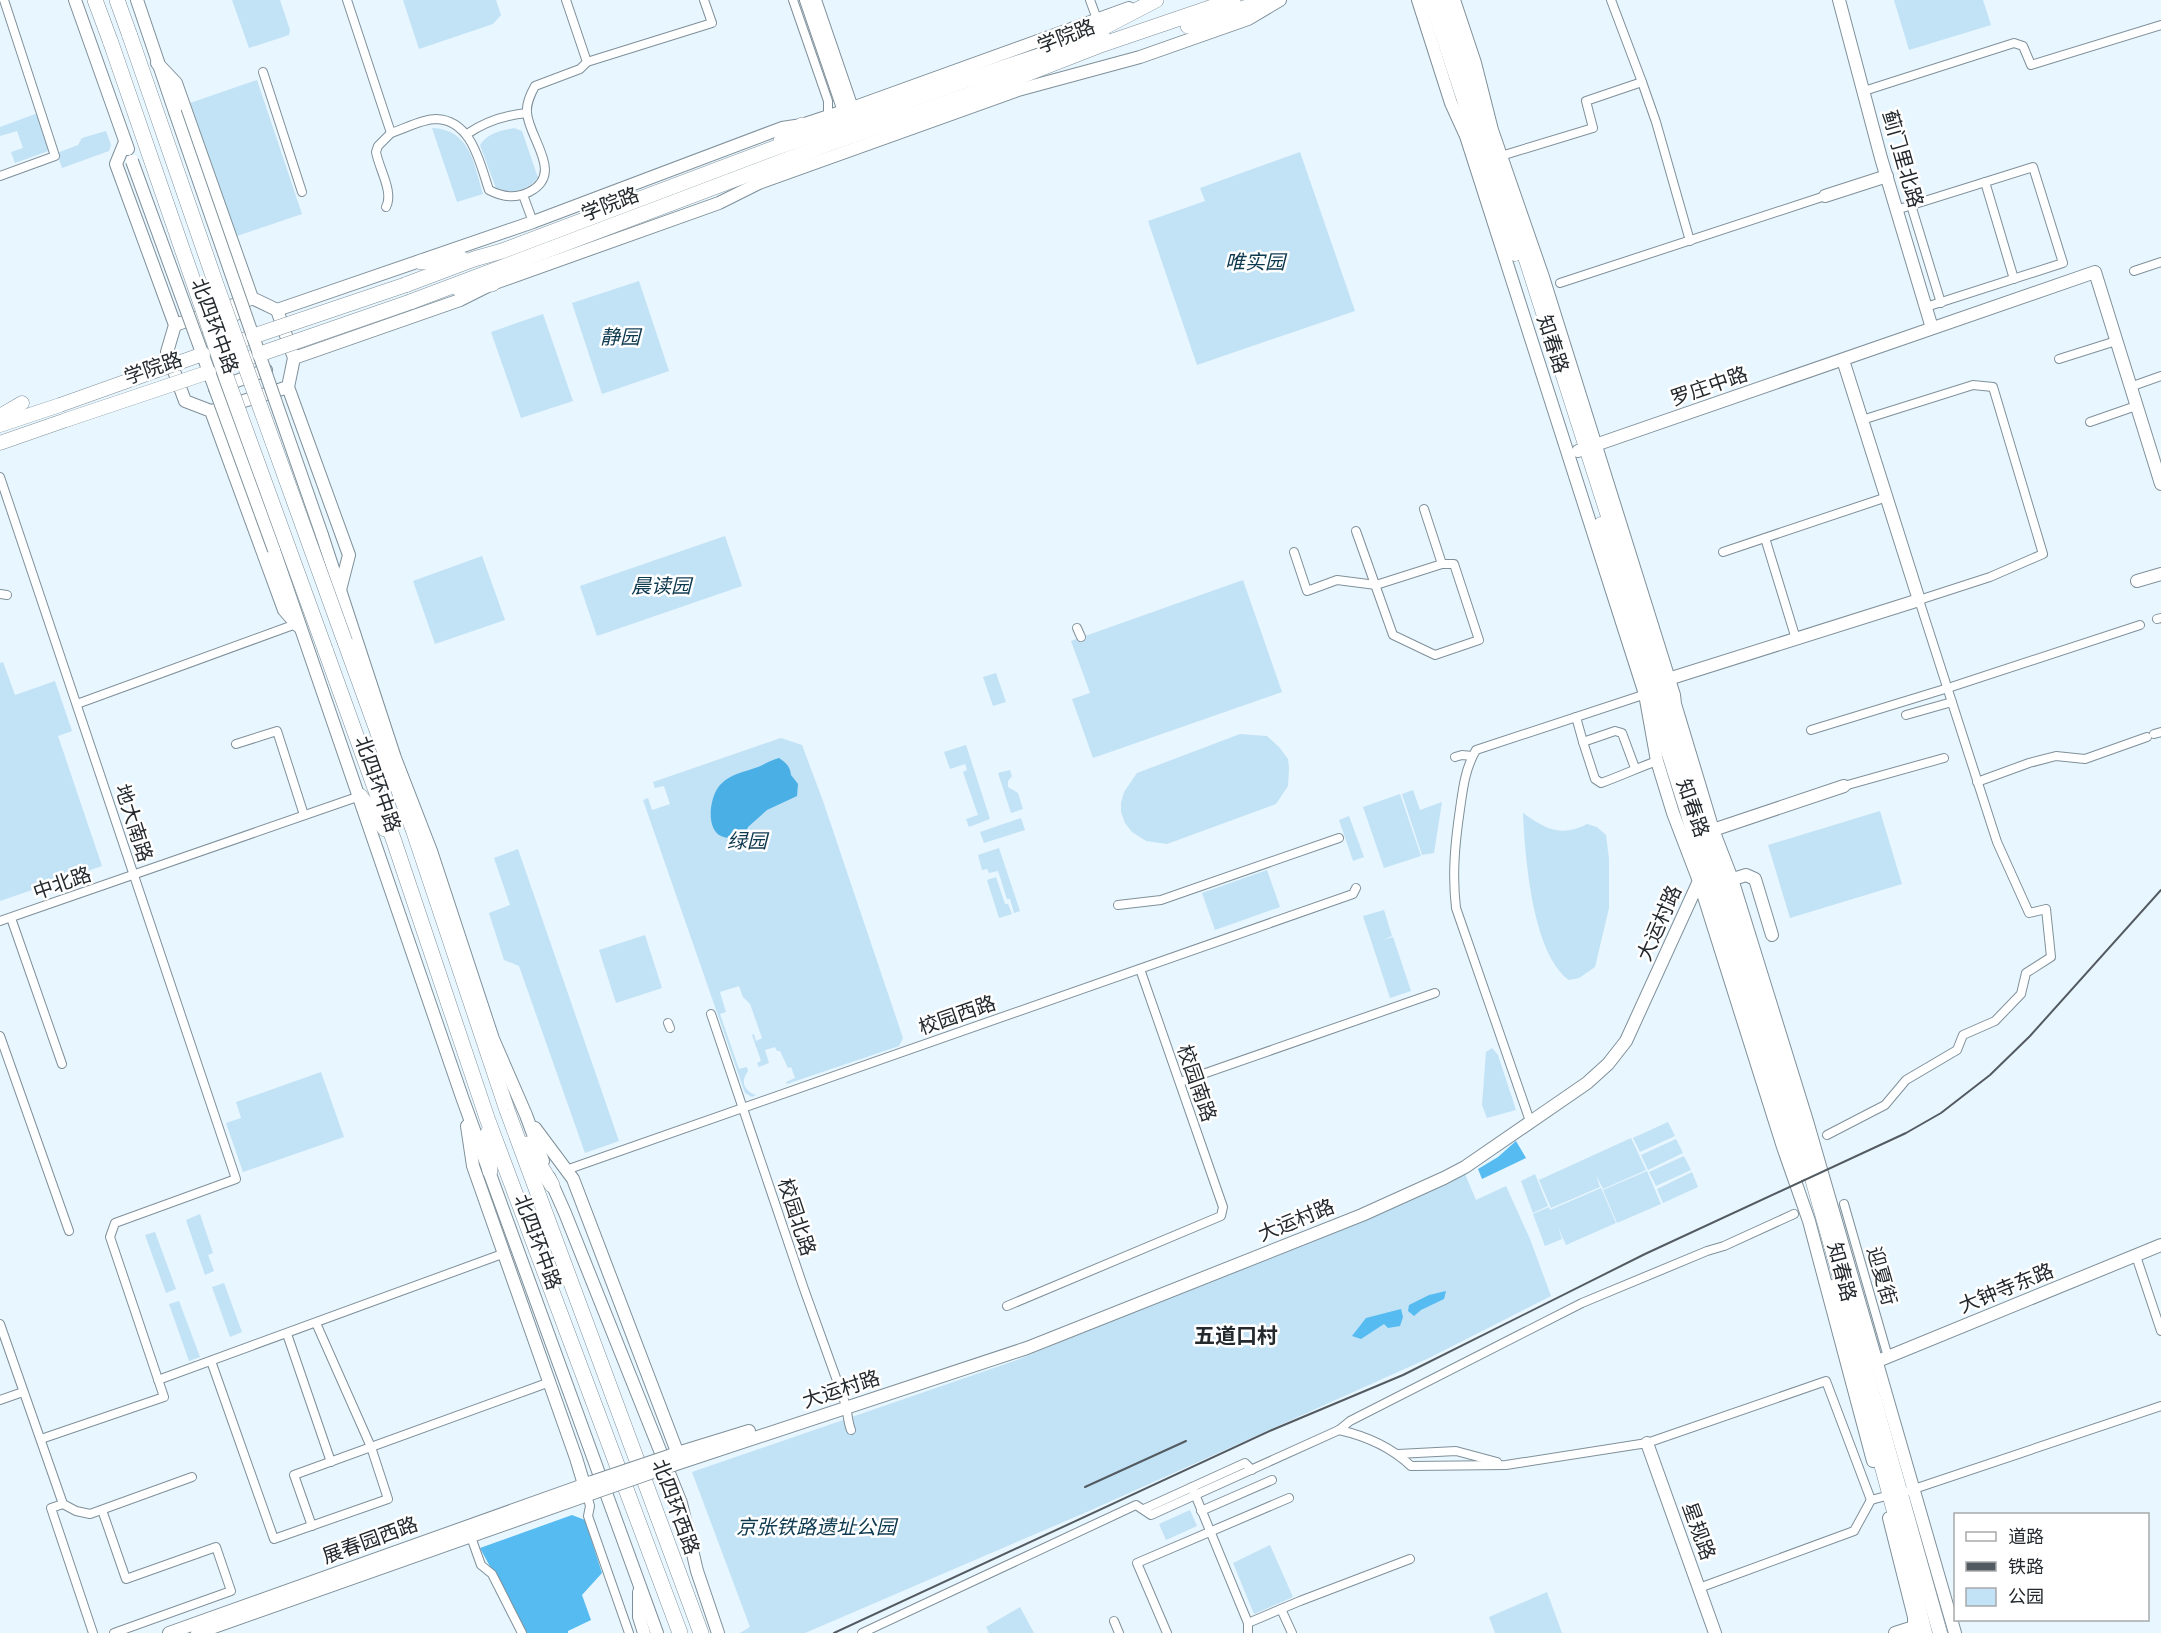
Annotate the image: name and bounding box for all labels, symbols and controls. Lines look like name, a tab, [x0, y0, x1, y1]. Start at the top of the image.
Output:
street label: 学院路	[1033, 12, 1099, 60]
street label: 蓟门里北路	[1876, 107, 1930, 211]
street label: 学院路	[577, 180, 643, 228]
park label: 唯实园	[1225, 248, 1288, 276]
street label: 北四环中路	[185, 274, 245, 378]
street label: 知春路	[1530, 311, 1576, 377]
park label: 静园	[600, 323, 643, 351]
street label: 学院路	[120, 345, 186, 391]
street label: 罗庄中路	[1667, 360, 1751, 412]
park label: 晨读园	[631, 572, 694, 600]
street label: 北四环中路	[348, 732, 408, 836]
street label: 知春路	[1670, 775, 1716, 841]
street label: 地大南路	[108, 781, 160, 865]
park label: 绿园	[727, 827, 770, 855]
street label: 中北路	[29, 860, 95, 906]
street label: 大运村路	[1630, 881, 1688, 965]
street label: 校园西路	[915, 989, 999, 1041]
street label: 校园南路	[1171, 1041, 1223, 1125]
street label: 校园北路	[771, 1175, 823, 1259]
street label: 北四环中路	[508, 1190, 568, 1294]
street label: 大运村路	[1254, 1192, 1338, 1248]
street label: 知春路	[1821, 1239, 1863, 1305]
street label: 迎夏街	[1860, 1243, 1904, 1309]
street label: 大钟寺东路	[1954, 1256, 2058, 1320]
district label: 五道口村	[1194, 1321, 1278, 1350]
street label: 大运村路	[799, 1363, 883, 1415]
street label: 北四环西路	[646, 1455, 706, 1559]
street label: 星规路	[1676, 1498, 1722, 1564]
street label: 展春园西路	[318, 1510, 422, 1570]
park label: 京张铁路遗址公园	[736, 1513, 899, 1541]
legend	[1954, 1513, 2149, 1621]
text: 道路	[2008, 1524, 2044, 1549]
text: 铁路	[2008, 1554, 2044, 1579]
text: 公园	[2008, 1584, 2044, 1609]

